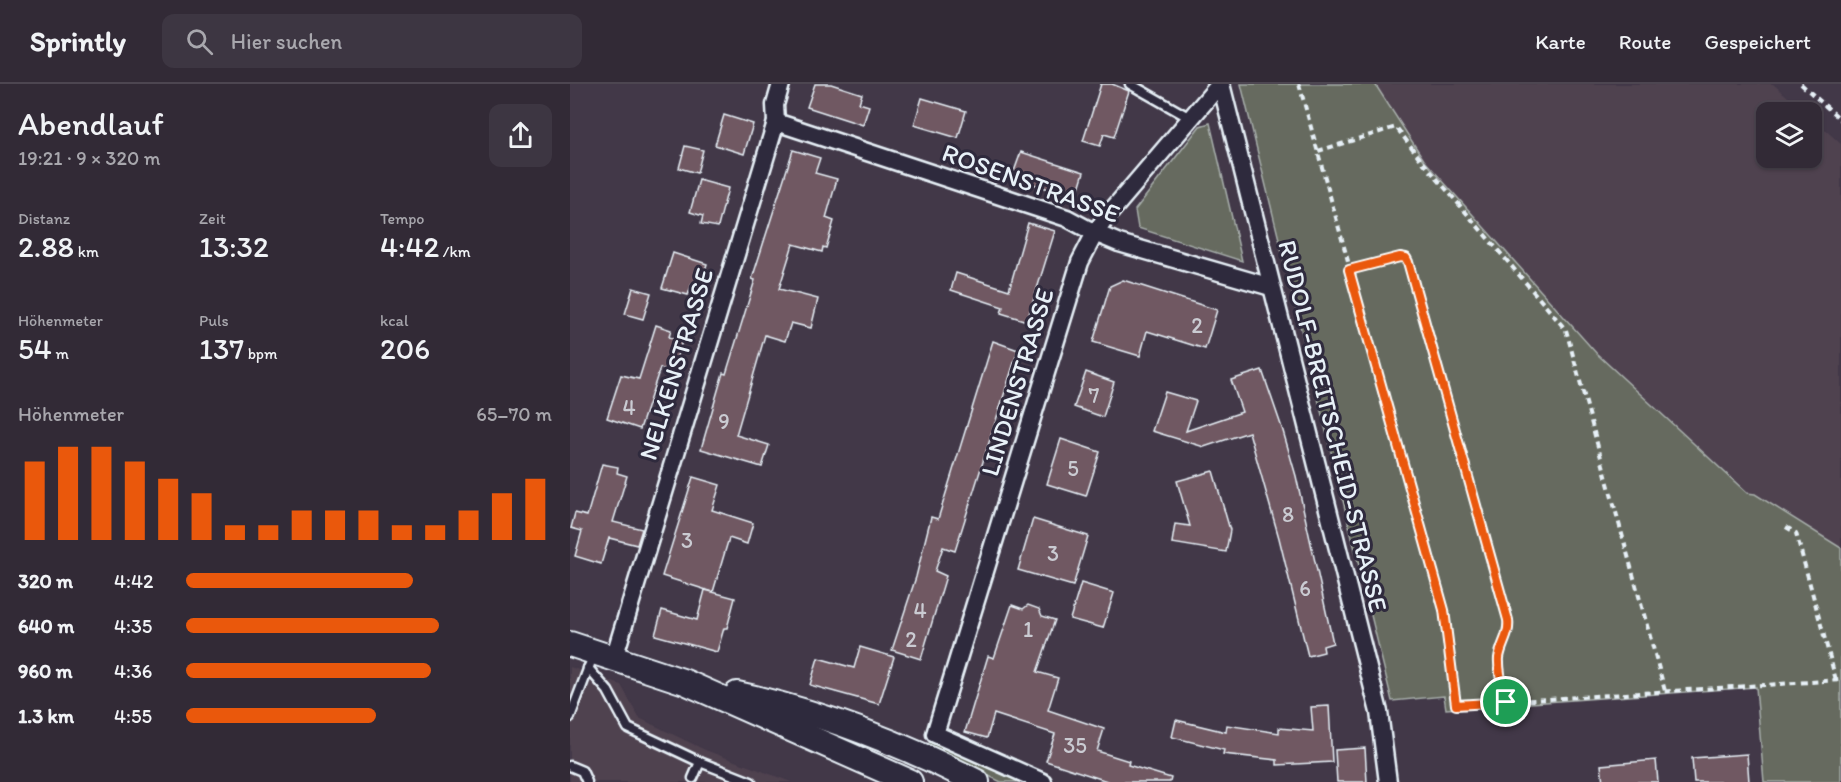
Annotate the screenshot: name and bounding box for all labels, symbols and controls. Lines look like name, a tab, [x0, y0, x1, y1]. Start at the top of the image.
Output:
search box	[162, 14, 582, 68]
text: Sprintly	[30, 24, 126, 58]
icon: search	[183, 25, 216, 58]
text: Hier suchen	[231, 28, 342, 55]
text: Karte	[1535, 29, 1586, 54]
text: Route	[1619, 29, 1672, 54]
text: Gespeichert	[1705, 29, 1811, 54]
map controls	[1756, 102, 1822, 168]
button: layers	[1756, 102, 1822, 168]
text: Abendlauf	[18, 104, 164, 143]
button: share	[489, 104, 552, 167]
street label: ROSENSTRASSE	[938, 136, 1124, 230]
text: 19:21 · 9 × 320 m	[18, 146, 161, 170]
text: Distanz	[18, 209, 70, 228]
text: Zeit	[199, 209, 226, 228]
text: Tempo	[380, 209, 425, 228]
text: 2.88	[18, 228, 74, 265]
text: 13:32	[199, 228, 269, 265]
text: 4:42	[380, 228, 439, 265]
street label: RUDOLF-BREITSCHEID-STRASSE	[1271, 237, 1395, 615]
text: km	[74, 242, 99, 261]
text: /km	[439, 242, 471, 261]
street label: NELKENSTRASSE	[632, 264, 720, 464]
street label: LINDENSTRASSE	[973, 284, 1061, 480]
text: Höhenmeter	[18, 311, 103, 330]
text: Puls	[199, 311, 229, 330]
text: kcal	[380, 311, 408, 330]
house number: 2	[1191, 312, 1203, 339]
text: 54	[18, 330, 52, 367]
text: 137	[199, 330, 244, 367]
text: 206	[380, 330, 430, 367]
text: m	[52, 344, 69, 363]
text: bpm	[244, 344, 277, 363]
house number: 7	[1089, 382, 1100, 409]
house number: 4	[622, 394, 636, 421]
text: Höhenmeter	[18, 402, 124, 426]
text: 65–70 m	[476, 402, 552, 426]
house number: 9	[718, 408, 730, 435]
house number: 5	[1067, 455, 1079, 482]
house number: 8	[1282, 501, 1294, 528]
house number: 3	[681, 527, 693, 554]
house number: 3	[1047, 540, 1059, 567]
text: 320 m	[18, 569, 73, 593]
text: 4:42	[114, 569, 153, 593]
house number: 6	[1299, 575, 1311, 602]
house number: 4	[913, 597, 927, 624]
text: 640 m	[18, 614, 74, 638]
text: 4:35	[114, 614, 152, 638]
house number: 1	[1023, 616, 1033, 643]
house number: 2	[905, 626, 917, 653]
text: 960 m	[18, 659, 73, 683]
text: 4:36	[114, 659, 152, 683]
pin	[1480, 676, 1531, 727]
icon: arrive	[1489, 685, 1522, 718]
text: 1.3 km	[18, 704, 74, 728]
text: 4:55	[114, 704, 152, 728]
house number: 35	[1063, 732, 1087, 759]

